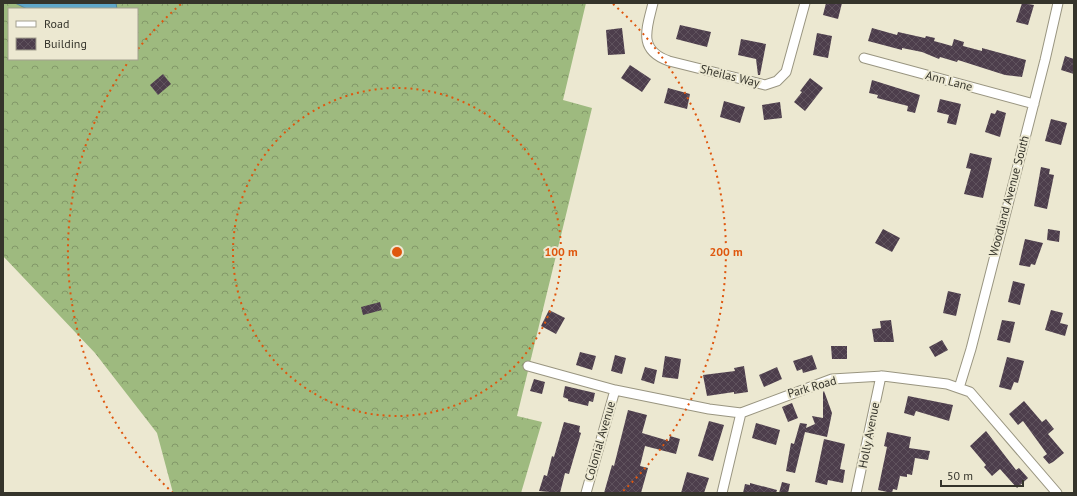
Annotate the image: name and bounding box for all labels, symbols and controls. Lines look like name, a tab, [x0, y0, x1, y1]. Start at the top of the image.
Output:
legend	[8, 8, 138, 60]
text: Road	[44, 16, 69, 31]
text: Building	[44, 36, 87, 51]
street label: Sheilas Way	[699, 61, 762, 90]
street label: Ann Lane	[924, 67, 974, 94]
street label: Woodland Avenue South	[985, 134, 1032, 258]
text: 100 m	[544, 244, 578, 259]
text: 200 m	[709, 244, 743, 259]
centre of rings	[390, 245, 404, 259]
street label: Park Road	[786, 372, 838, 401]
street label: Colonial Avenue	[581, 399, 618, 483]
street label: Holly Avenue	[855, 401, 882, 469]
scale bar	[941, 462, 1023, 488]
text: 50 m	[947, 468, 973, 483]

